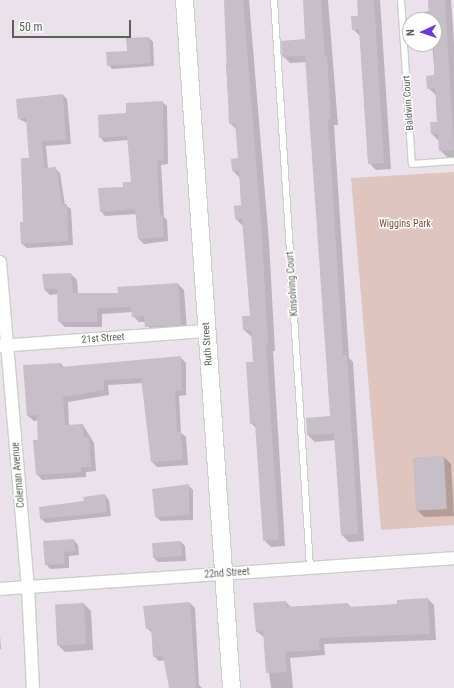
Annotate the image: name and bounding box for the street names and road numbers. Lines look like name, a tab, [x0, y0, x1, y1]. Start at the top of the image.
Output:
street label: Baldwin Court	[400, 75, 416, 131]
street label: Kinsolving Court	[284, 251, 300, 317]
street label: Ruth Street	[199, 322, 215, 366]
street label: 21st Street	[81, 331, 125, 345]
street label: Coleman Avenue	[9, 442, 27, 508]
street label: 22nd Street	[204, 565, 250, 581]

